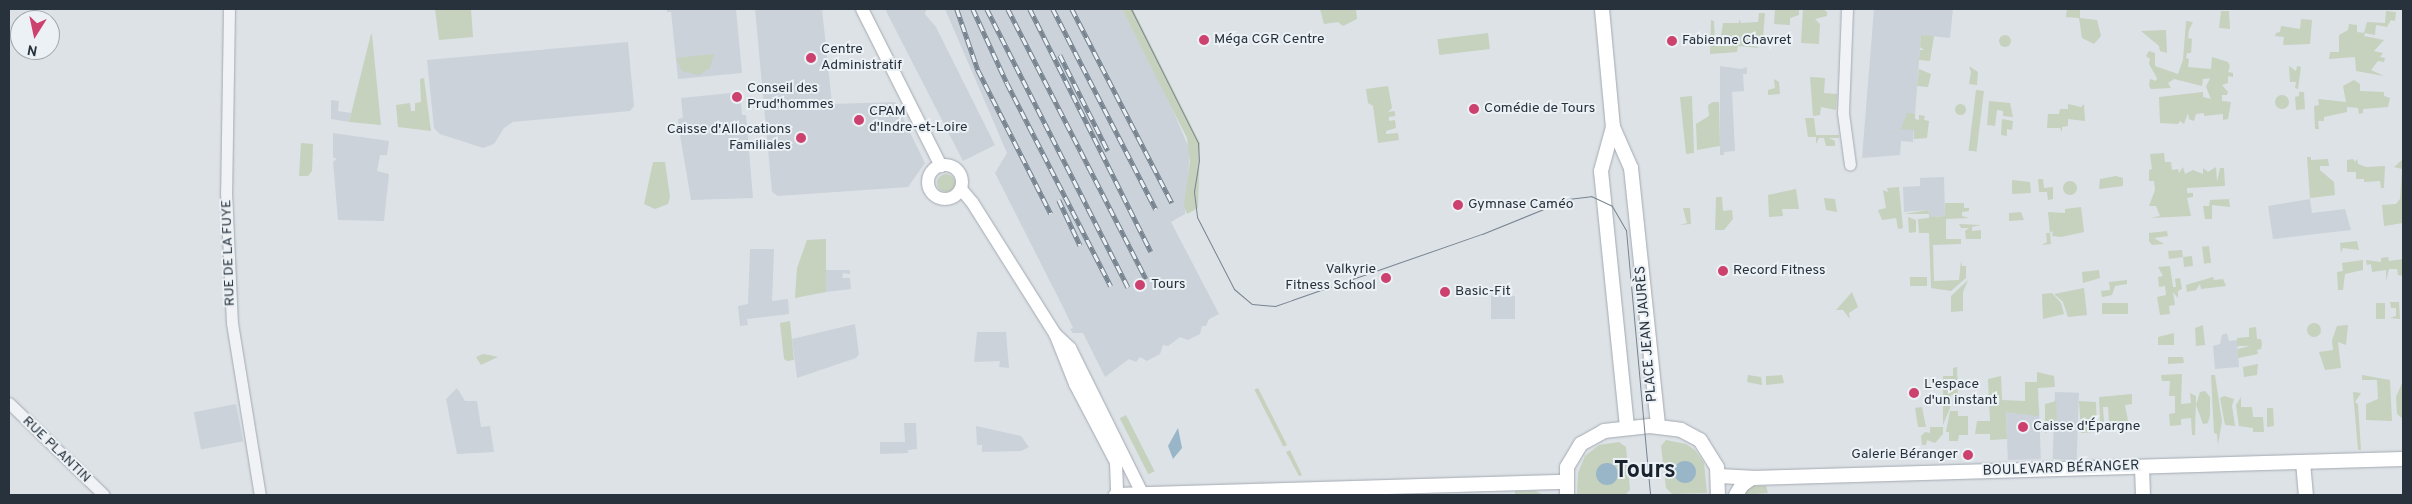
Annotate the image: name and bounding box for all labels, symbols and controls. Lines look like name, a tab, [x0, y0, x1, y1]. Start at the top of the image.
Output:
north arrow	[10, 10, 60, 60]
place label: Méga CGR Centre	[1214, 32, 1324, 48]
place label: Fabienne Chavret	[1682, 33, 1792, 49]
marker: Méga CGR Centre	[1198, 34, 1210, 46]
marker: Fabienne Chavret	[1666, 35, 1678, 47]
text: N	[26, 40, 39, 59]
place label: Centre Administratif	[821, 42, 902, 74]
marker: Centre Administratif	[805, 52, 817, 64]
place label: Conseil des Prud'hommes	[747, 81, 834, 114]
marker: Conseil des Prud'hommes	[731, 91, 743, 103]
place label: Comédie de Tours	[1484, 101, 1596, 117]
marker: Comédie de Tours	[1468, 103, 1480, 115]
place label: CPAM d'Indre-et-Loire	[869, 104, 968, 136]
marker: CPAM d'Indre-et-Loire	[853, 114, 865, 126]
place label: Caisse d'Allocations Familiales	[667, 122, 791, 154]
marker: Caisse d'Allocations Familiales	[795, 132, 807, 144]
place label: Gymnase Caméo	[1468, 197, 1574, 213]
street label: RUE DE LA FUYE	[219, 199, 239, 307]
marker: Gymnase Caméo	[1452, 199, 1464, 211]
place label: Valkyrie Fitness School	[1285, 262, 1376, 294]
place label: Record Fitness	[1733, 263, 1826, 279]
street label: PLACE JEAN JAURÈS	[1633, 265, 1661, 403]
marker: Record Fitness	[1717, 265, 1729, 277]
marker: Valkyrie Fitness School	[1380, 272, 1392, 284]
place label: Tours	[1151, 277, 1186, 293]
marker: Tours	[1133, 278, 1147, 292]
place label: Basic-Fit	[1455, 284, 1511, 300]
marker: Basic-Fit	[1439, 286, 1451, 298]
place label: L'espace d'un instant	[1924, 377, 1998, 410]
marker: L'espace d'un instant	[1908, 387, 1920, 399]
street label: RUE PLANTIN	[18, 413, 94, 487]
place label: Caisse d'Épargne	[2033, 419, 2140, 435]
marker: Caisse d'Épargne	[2017, 421, 2029, 433]
place label: Galerie Béranger	[1851, 447, 1958, 463]
marker: Galerie Béranger	[1962, 449, 1974, 461]
district label: Tours	[1614, 458, 1676, 486]
street label: BOULEVARD BÉRANGER	[1982, 458, 2140, 480]

